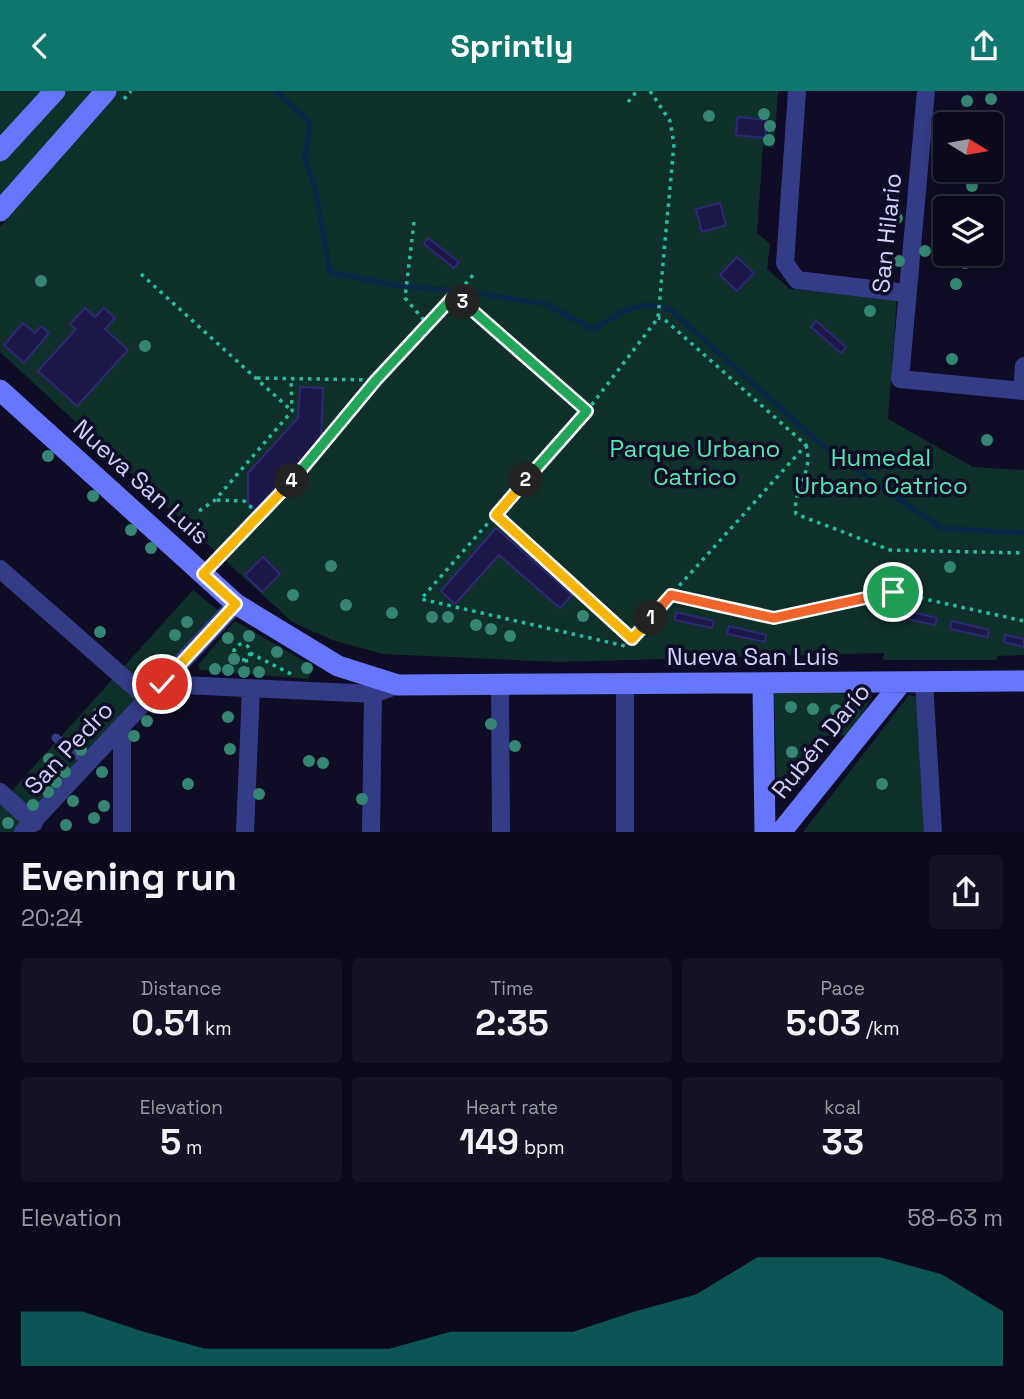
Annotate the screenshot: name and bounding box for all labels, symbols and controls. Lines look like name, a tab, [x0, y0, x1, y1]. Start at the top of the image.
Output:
text: Sprintly	[450, 26, 574, 66]
icon: back	[21, 27, 59, 65]
icon: share	[965, 27, 1003, 65]
north arrow	[933, 112, 1003, 182]
map controls	[933, 112, 1003, 266]
street label: San Hilario	[865, 171, 908, 294]
button: layers	[933, 196, 1003, 266]
pin: 3	[446, 285, 480, 319]
text: 3	[457, 289, 468, 314]
street label: Nueva San Luis	[67, 412, 216, 551]
park label: Parque Urbano Catrico	[610, 433, 780, 492]
park label: Humedal Urbano Catrico	[794, 442, 968, 501]
pin: 4	[274, 463, 310, 499]
pin: 2	[508, 463, 544, 497]
text: 2	[520, 467, 531, 492]
text: 4	[285, 468, 298, 493]
pin	[863, 562, 923, 622]
icon: arrive	[874, 573, 912, 611]
pin: 1	[634, 601, 668, 635]
text: 1	[646, 605, 655, 630]
street label: Nueva San Luis	[667, 641, 839, 672]
pin	[132, 654, 192, 714]
icon: check	[143, 665, 181, 703]
street label: Rubén Darío	[765, 677, 877, 805]
street label: San Pedro	[18, 694, 120, 801]
text: Evening run	[21, 853, 237, 901]
button: share	[929, 855, 1003, 929]
text: 20:24	[21, 903, 83, 933]
text: Distance	[141, 976, 222, 1001]
text: Time	[490, 976, 534, 1001]
text: Pace	[820, 976, 865, 1001]
text: 0.51	[131, 1001, 200, 1045]
text: 2:35	[475, 1001, 549, 1045]
text: 5:03	[786, 1001, 861, 1045]
text: km	[200, 1016, 232, 1041]
text: /km	[861, 1016, 900, 1041]
text: Elevation	[140, 1095, 223, 1120]
text: Heart rate	[466, 1095, 558, 1120]
text: kcal	[824, 1095, 861, 1120]
text: 5	[160, 1120, 181, 1164]
text: 149	[459, 1120, 519, 1164]
text: 33	[821, 1120, 864, 1164]
text: m	[181, 1135, 202, 1160]
text: bpm	[519, 1135, 565, 1160]
text: Elevation	[21, 1203, 122, 1233]
text: 58–63 m	[907, 1203, 1003, 1233]

